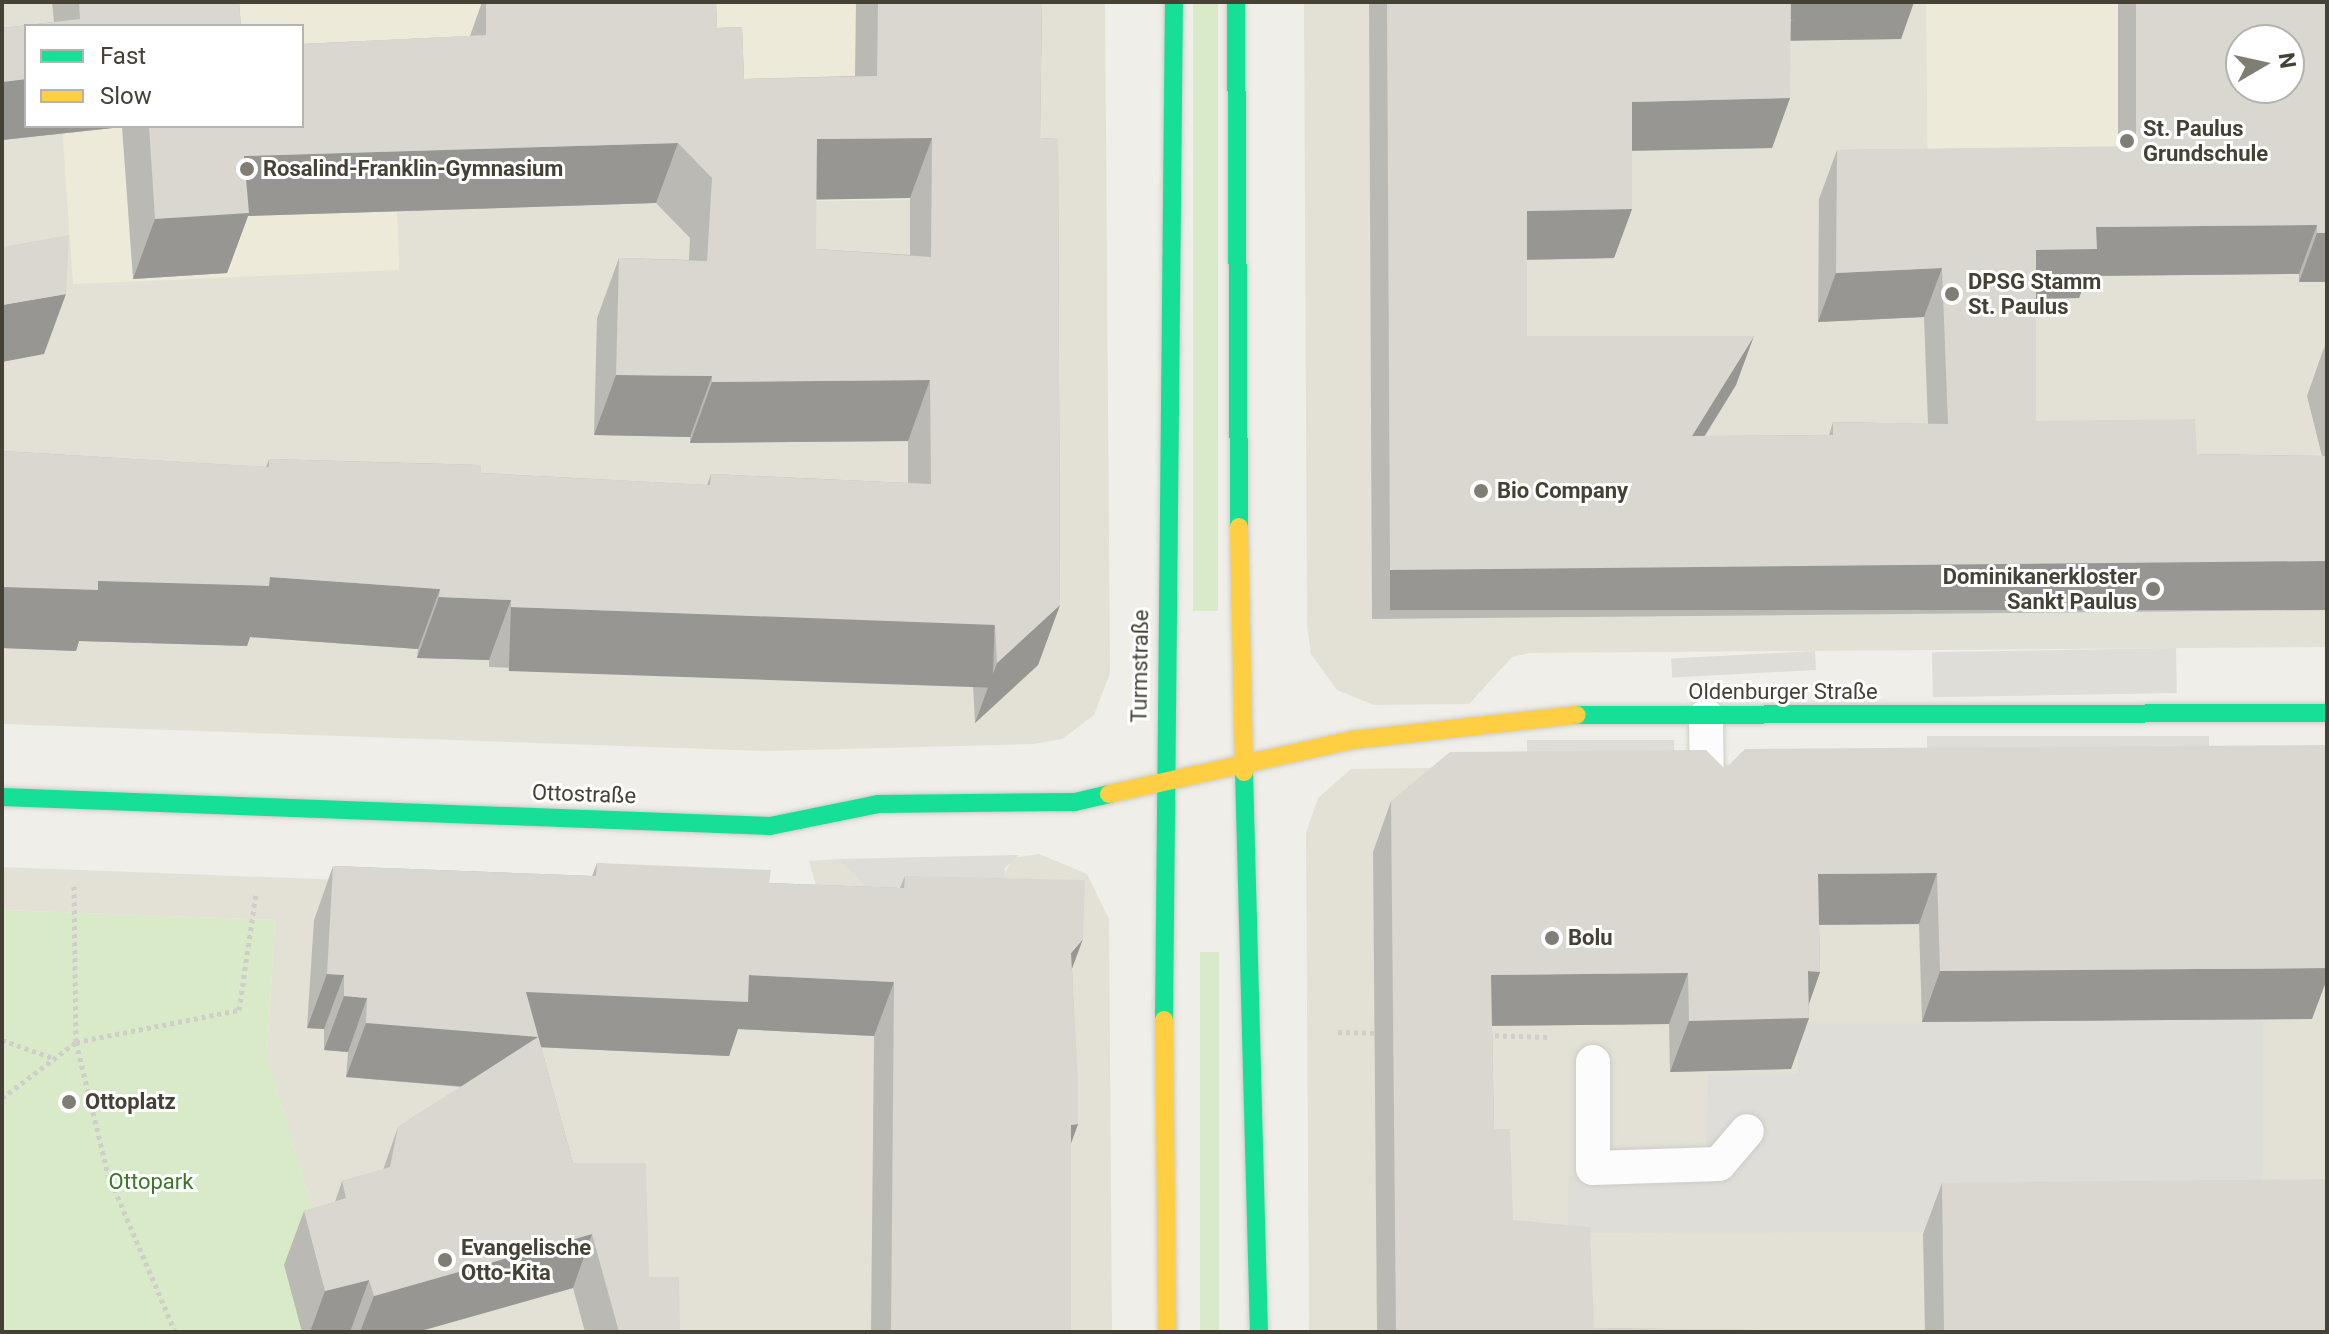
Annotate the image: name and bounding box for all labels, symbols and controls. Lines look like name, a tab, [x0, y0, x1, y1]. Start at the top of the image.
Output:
legend	[24, 24, 304, 128]
north arrow	[2225, 24, 2305, 104]
text: Fast	[100, 42, 146, 70]
text: N	[2274, 51, 2301, 70]
text: Slow	[100, 82, 152, 110]
place label: St. Paulus Grundschule	[2143, 115, 2268, 166]
marker: St. Paulus Grundschule	[2118, 132, 2136, 150]
place label: Rosalind-Franklin-Gymnasium	[263, 156, 563, 182]
marker: Rosalind-Franklin-Gymnasium	[238, 160, 256, 178]
place label: DPSG Stamm St. Paulus	[1968, 268, 2101, 320]
marker: DPSG Stamm St. Paulus	[1943, 285, 1961, 303]
place label: Bio Company	[1497, 478, 1628, 504]
marker: Bio Company	[1472, 482, 1490, 500]
place label: Dominikanerkloster Sankt Paulus	[1943, 563, 2137, 614]
marker: Dominikanerkloster Sankt Paulus	[2144, 580, 2162, 598]
street label: Turmstraße	[1126, 609, 1154, 723]
street label: Oldenburger Straße	[1688, 679, 1878, 705]
street label: Ottostraße	[531, 779, 637, 809]
place label: Bolu	[1568, 925, 1613, 951]
marker: Bolu	[1543, 929, 1561, 947]
place label: Ottoplatz	[85, 1089, 176, 1115]
marker: Ottoplatz	[60, 1093, 78, 1111]
park label: Ottopark	[109, 1169, 193, 1195]
place label: Evangelische Otto-Kita	[461, 1234, 591, 1286]
marker: Evangelische Otto-Kita	[436, 1251, 454, 1269]

